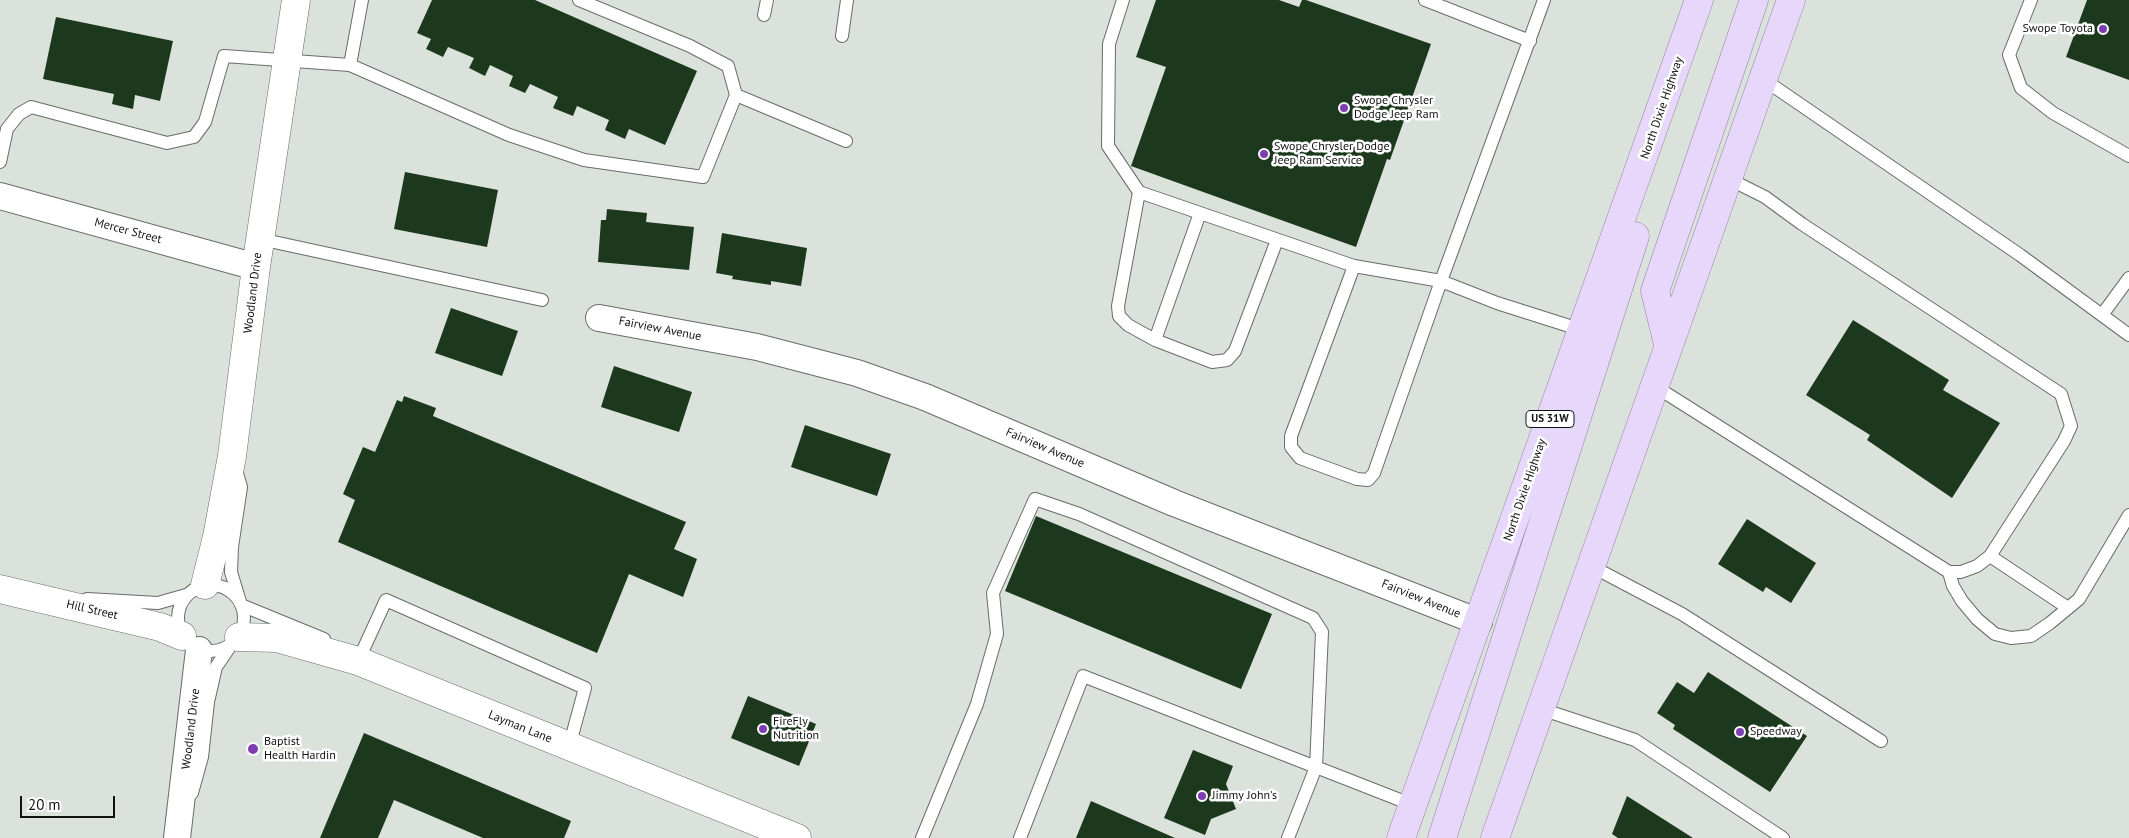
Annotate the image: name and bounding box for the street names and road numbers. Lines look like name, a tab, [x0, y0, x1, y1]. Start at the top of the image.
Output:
street label: North Dixie Highway	[1638, 55, 1686, 161]
street label: Mercer Street	[93, 215, 163, 247]
street label: Woodland Drive	[241, 252, 265, 334]
street label: Fairview Avenue	[617, 314, 703, 344]
road number: US 31W	[1526, 410, 1574, 428]
street label: Fairview Avenue	[1004, 425, 1086, 471]
street label: North Dixie Highway	[1501, 437, 1549, 543]
street label: Fairview Avenue	[1379, 577, 1463, 621]
street label: Hill Street	[65, 597, 119, 623]
street label: Woodland Drive	[179, 688, 203, 770]
street label: Layman Lane	[486, 708, 554, 746]

